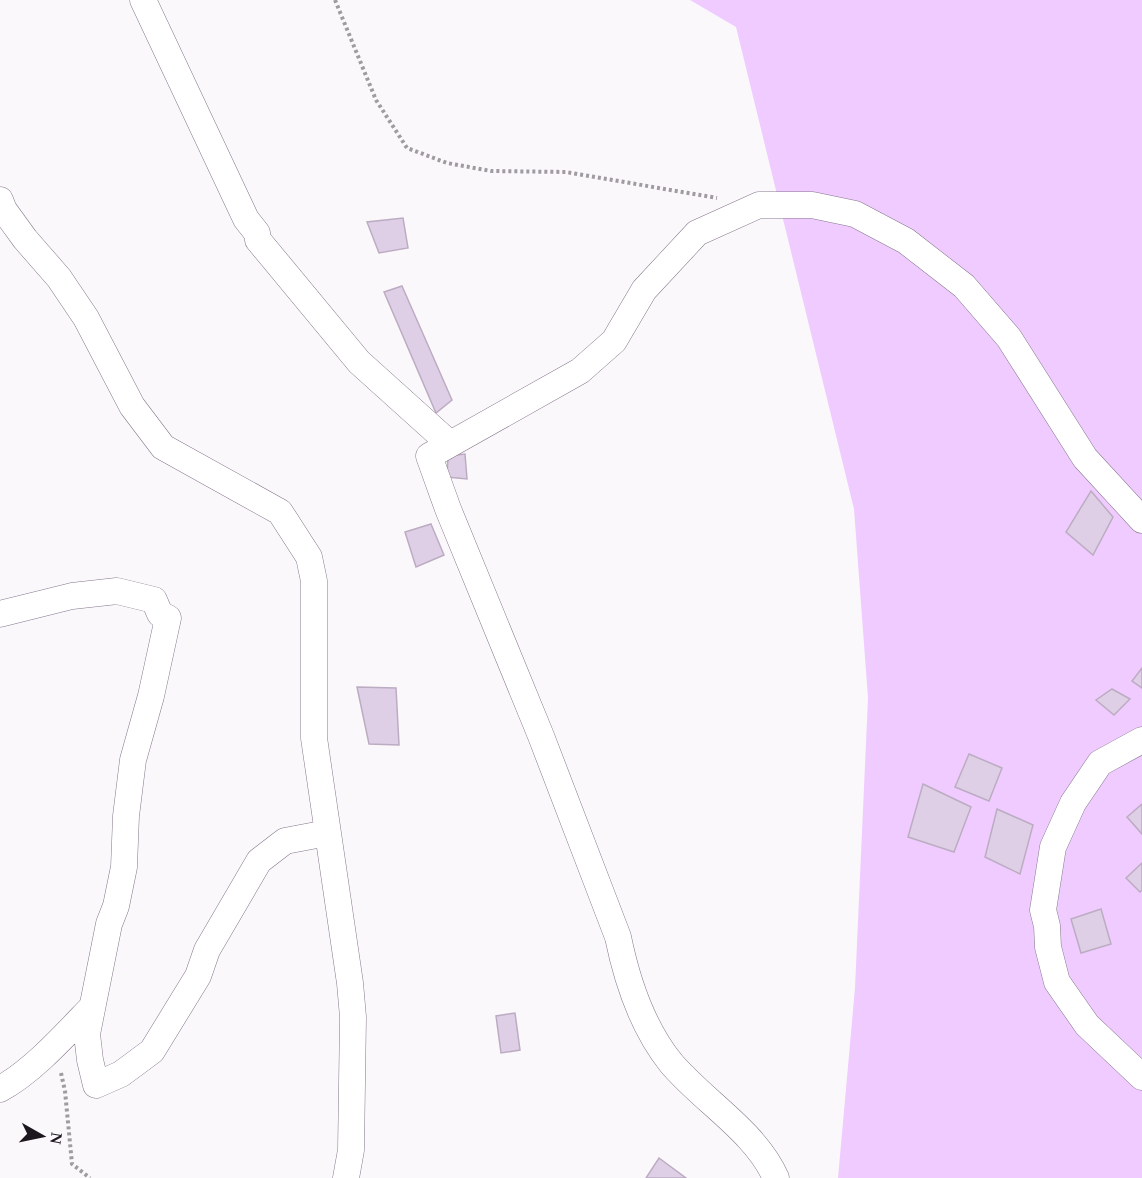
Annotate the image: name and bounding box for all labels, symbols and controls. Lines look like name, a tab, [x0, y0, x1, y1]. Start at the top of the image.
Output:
north arrow	[12, 1106, 72, 1166]
text: N	[47, 1131, 66, 1146]

